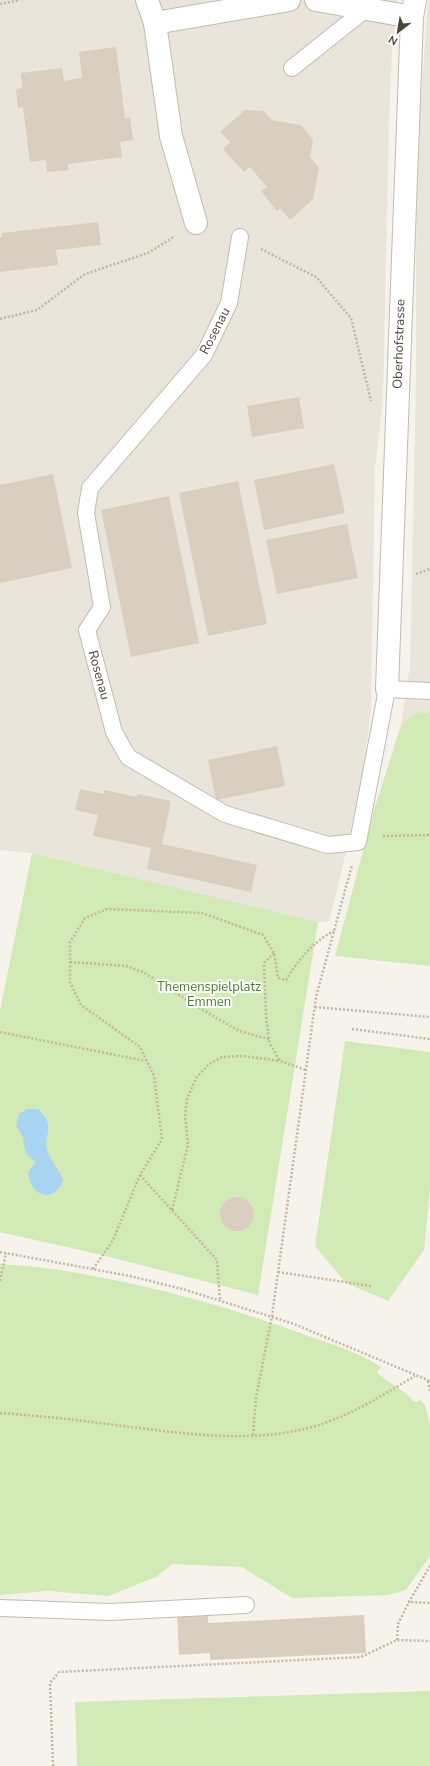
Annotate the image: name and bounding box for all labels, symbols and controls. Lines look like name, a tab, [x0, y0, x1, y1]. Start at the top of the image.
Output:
north arrow	[378, 12, 418, 52]
text: N	[386, 32, 400, 49]
street label: Oberhofstrasse	[388, 299, 410, 389]
street label: Rosenau	[196, 304, 234, 358]
street label: Rosenau	[84, 648, 114, 702]
park label: Themenspielplatz Emmen	[157, 978, 261, 1011]

